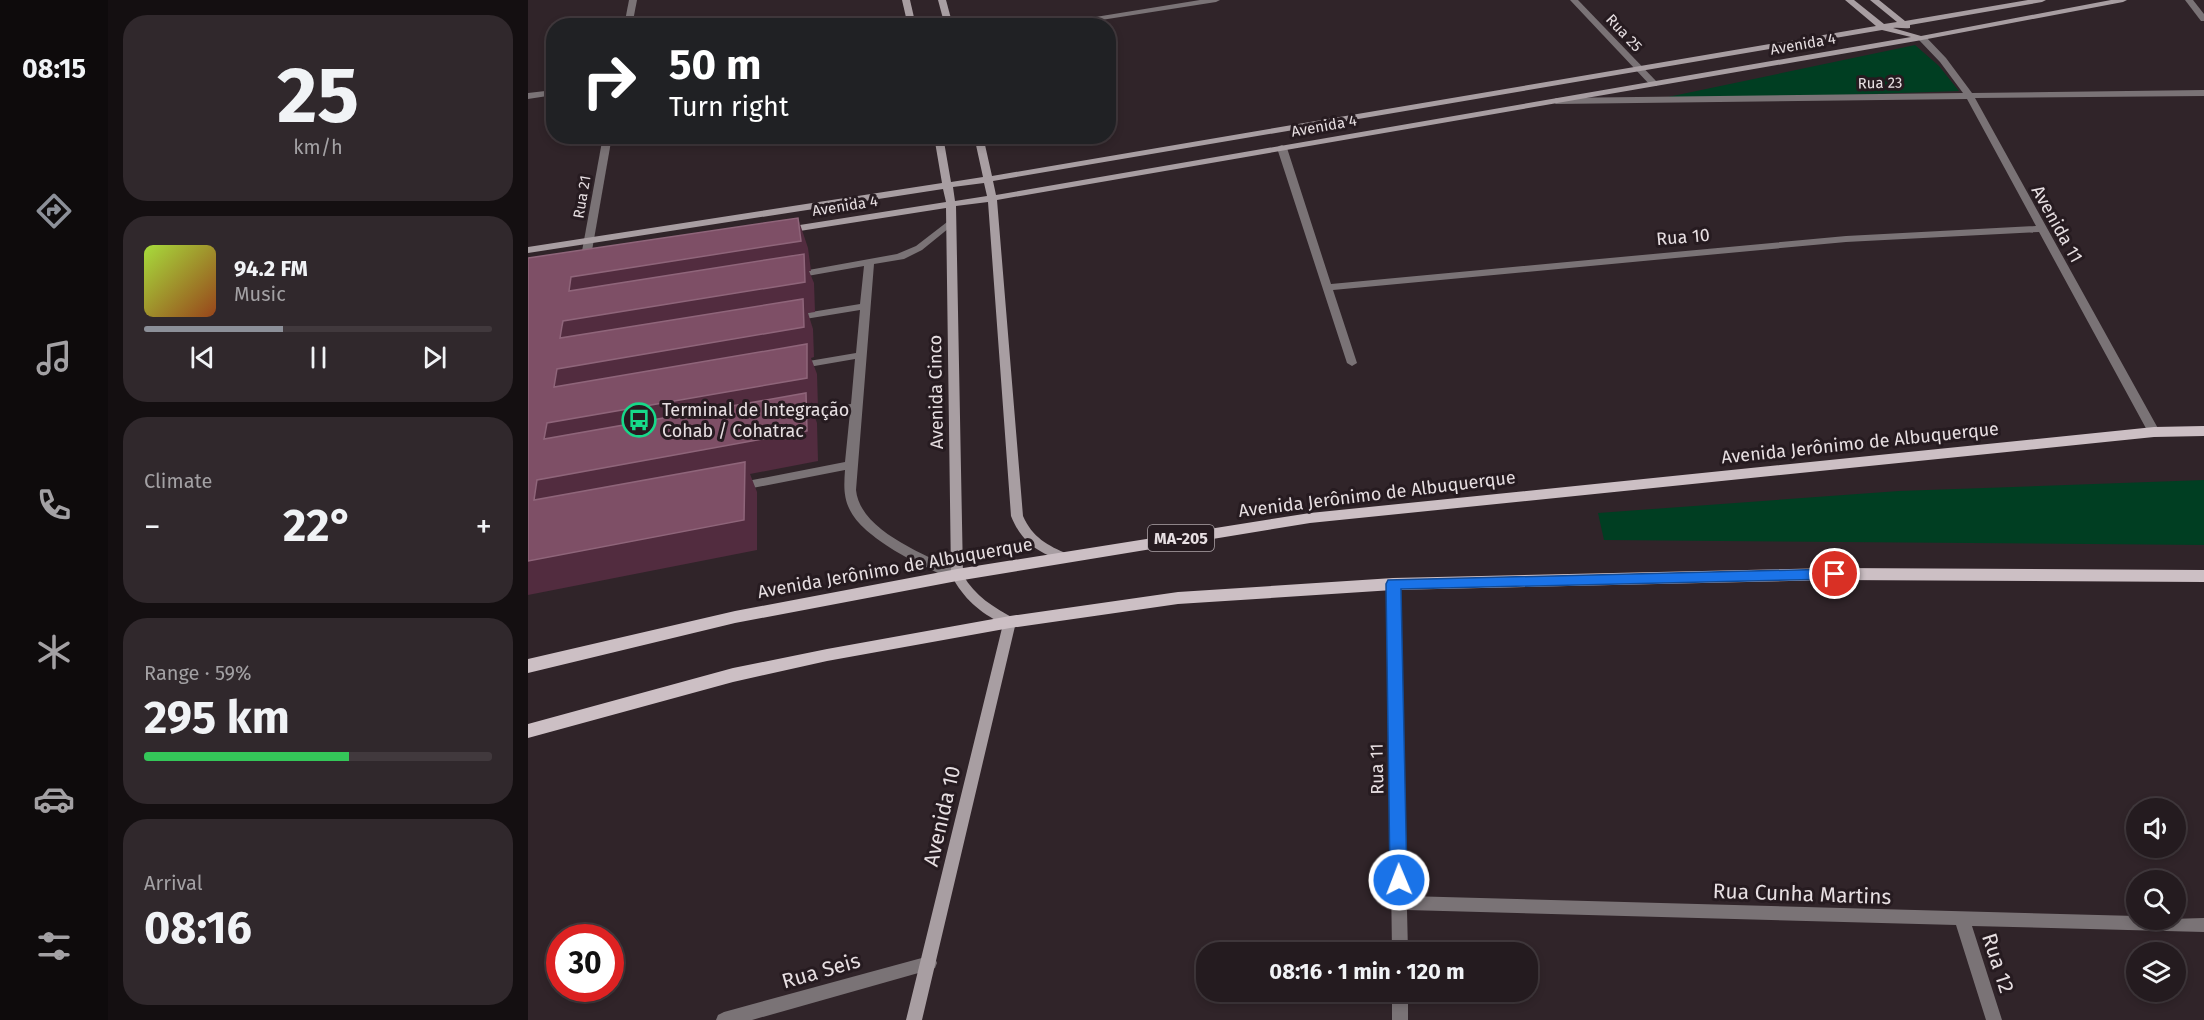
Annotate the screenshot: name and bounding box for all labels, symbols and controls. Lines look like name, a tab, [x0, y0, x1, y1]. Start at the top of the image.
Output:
street label: Rua 25	[1602, 10, 1646, 56]
street label: Avenida 4	[1769, 29, 1837, 59]
text: 50 m	[669, 40, 762, 90]
icon: right	[570, 42, 648, 120]
text: 25	[277, 49, 359, 143]
text: 08:15	[22, 53, 86, 85]
street label: Rua 23	[1857, 74, 1903, 92]
text: Turn right	[669, 91, 789, 123]
street label: Avenida 4	[1290, 111, 1358, 141]
text: km/h	[293, 135, 343, 159]
street label: Rua 21	[569, 174, 595, 220]
street label: Avenida 11	[2027, 181, 2087, 267]
icon: directions	[33, 190, 75, 232]
street label: Avenida 4	[811, 192, 879, 220]
street label: Rua 10	[1655, 224, 1711, 250]
text: 94.2 FM	[234, 255, 308, 282]
text: Music	[234, 282, 286, 306]
street label: Avenida Cinco	[924, 335, 948, 449]
icon: music	[33, 337, 75, 379]
icon: previous	[186, 341, 219, 374]
icon: pause	[302, 341, 335, 374]
icon: next	[418, 341, 451, 374]
place label: Terminal de Integração Cohab / Cohatrac	[662, 399, 849, 442]
bus stop icon: Terminal de Integração Cohab / Cohatrac	[621, 402, 657, 438]
street label: Avenida Jerônimo de Albuquerque	[1720, 417, 2000, 469]
street label: Avenida Jerônimo de Albuquerque	[1237, 466, 1517, 522]
text: Climate	[144, 469, 212, 493]
icon: phone	[33, 484, 75, 526]
text: 22°	[283, 499, 353, 553]
text: −	[144, 507, 161, 547]
text: +	[476, 507, 492, 547]
road number: MA-205	[1148, 525, 1214, 551]
street label: Avenida Jerônimo de Albuquerque	[756, 533, 1034, 603]
pin	[1809, 548, 1860, 599]
icon: arrive	[1818, 557, 1851, 590]
icon: climate	[33, 631, 75, 673]
text: Range · 59%	[144, 661, 252, 685]
text: 295 km	[144, 691, 290, 745]
street label: Rua 11	[1366, 743, 1388, 795]
street label: Avenida 10	[918, 763, 966, 869]
icon: car	[33, 778, 75, 820]
map controls	[2126, 798, 2186, 1002]
button: sound	[2126, 798, 2186, 858]
position arrow	[1367, 848, 1431, 912]
button: search	[2126, 870, 2186, 930]
text: Arrival	[144, 871, 203, 895]
street label: Rua Cunha Martins	[1712, 878, 1892, 910]
text: 08:16	[144, 901, 252, 955]
speed limit sign: 30	[546, 924, 624, 1002]
icon: filters	[33, 925, 75, 967]
street label: Rua 12	[1976, 930, 2020, 996]
button: layers	[2126, 942, 2186, 1002]
street label: Rua Seis	[779, 947, 863, 995]
text: 08:16 · 1 min · 120 m	[1269, 958, 1465, 985]

